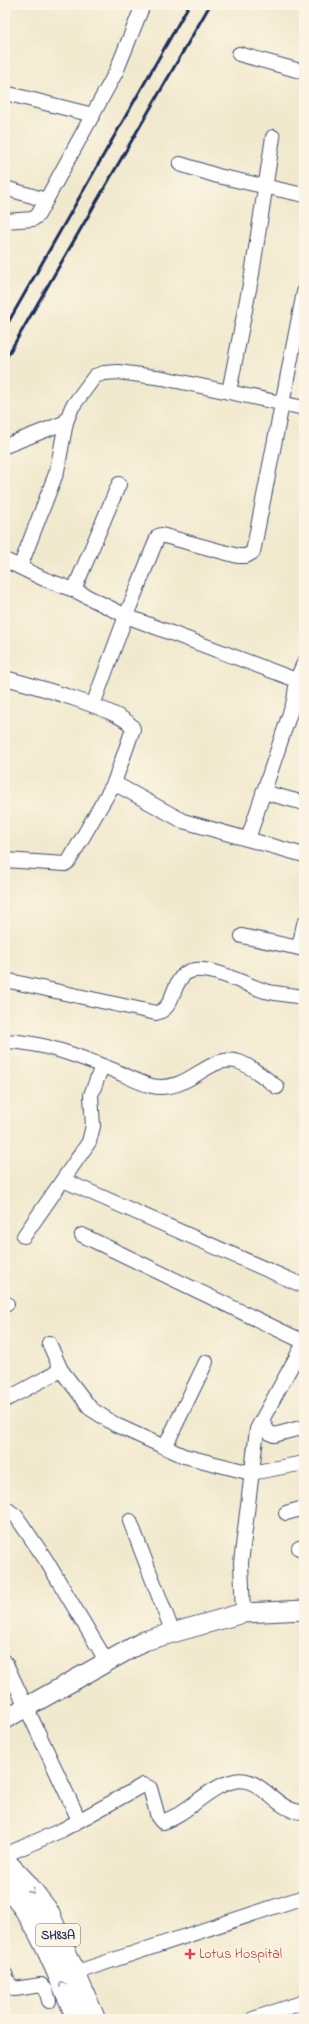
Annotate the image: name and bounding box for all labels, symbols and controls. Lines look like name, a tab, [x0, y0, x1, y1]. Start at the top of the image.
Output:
one-way arrow	[27, 1886, 34, 1893]
road number: SH83A	[36, 1924, 80, 1946]
place label: Lotus Hospital	[199, 1944, 282, 1965]
marker: Lotus Hospital	[184, 1948, 196, 1960]
one-way arrow	[59, 1980, 67, 1988]

